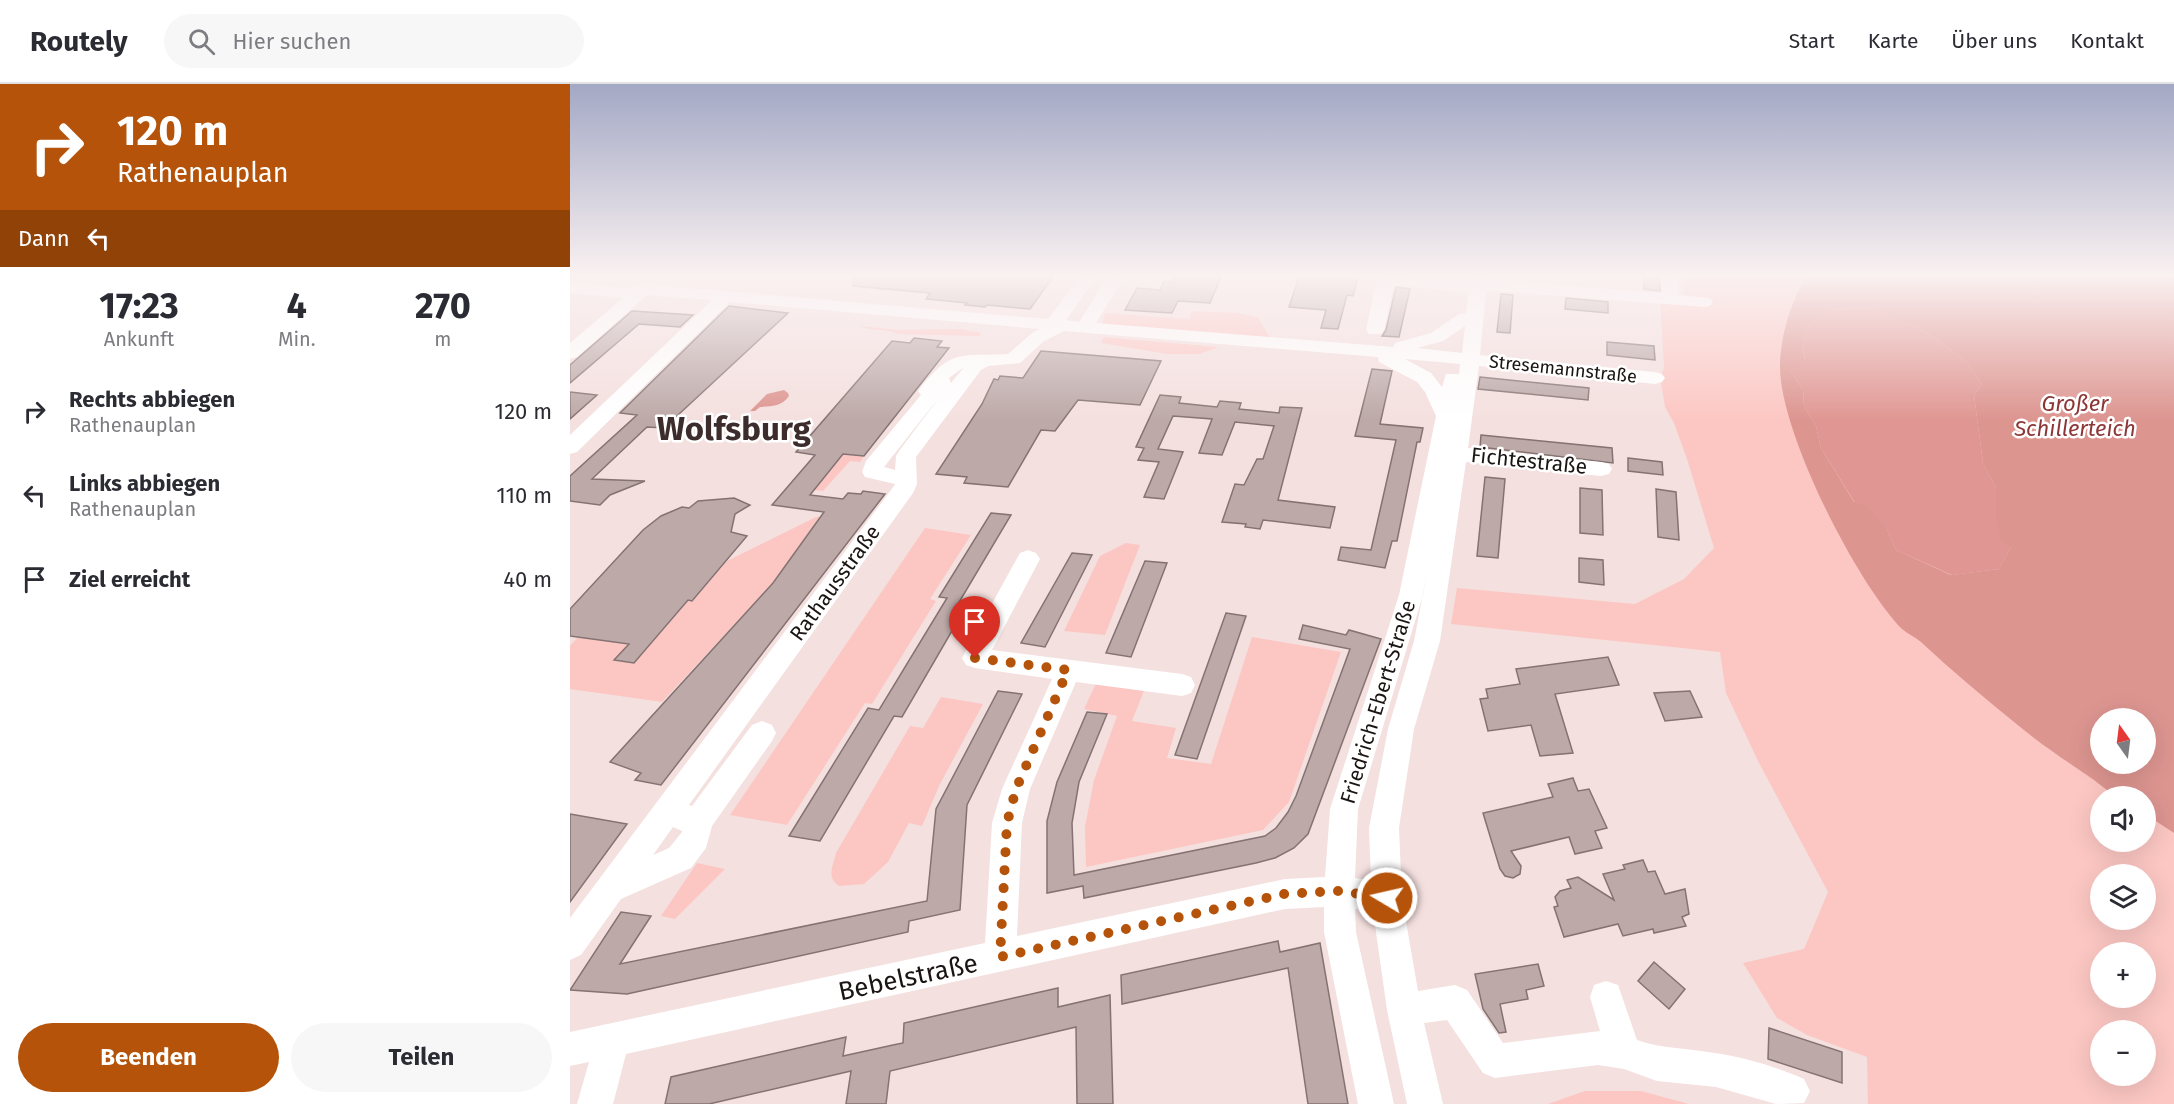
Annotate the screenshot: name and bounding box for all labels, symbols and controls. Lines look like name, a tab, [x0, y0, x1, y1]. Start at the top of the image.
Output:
search box	[164, 14, 584, 68]
text: Routely	[30, 25, 128, 58]
icon: search	[185, 25, 218, 58]
text: Hier suchen	[233, 28, 351, 55]
text: Start	[1789, 28, 1835, 54]
text: Karte	[1868, 28, 1918, 54]
text: Über uns	[1951, 28, 2037, 54]
text: Kontakt	[2070, 28, 2144, 54]
text: 120 m	[117, 106, 228, 156]
icon: right	[18, 108, 96, 186]
text: Rathenauplan	[117, 157, 289, 189]
icon: left	[82, 222, 115, 255]
text: Dann	[18, 225, 70, 252]
text: 17:23	[99, 284, 179, 328]
text: 4	[287, 284, 307, 328]
text: 270	[415, 284, 471, 328]
text: Ankunft	[104, 327, 174, 351]
text: Min.	[278, 327, 316, 351]
text: m	[434, 327, 451, 351]
street label: Stresemannstraße	[1488, 350, 1638, 388]
text: Rechts abbiegen	[69, 386, 235, 413]
water label: Großer Schillerteich	[2013, 390, 2136, 442]
icon: right	[18, 395, 51, 428]
text: 120 m	[495, 398, 552, 425]
district label: Wolfsburg	[657, 409, 812, 449]
text: Rathenauplan	[69, 413, 196, 437]
street label: Fichtestraße	[1470, 442, 1588, 480]
text: Links abbiegen	[69, 470, 220, 497]
icon: left	[18, 479, 51, 512]
text: 110 m	[496, 482, 552, 509]
text: Rathenauplan	[69, 497, 196, 521]
street label: Rathausstraße	[784, 520, 886, 646]
icon: arrive	[18, 563, 51, 596]
text: Ziel erreicht	[69, 566, 190, 593]
text: 40 m	[503, 566, 552, 593]
pin	[949, 596, 1000, 658]
street label: Friedrich-Ebert-Straße	[1335, 597, 1421, 807]
icon: arrive	[958, 605, 991, 638]
north arrow	[2090, 708, 2156, 774]
map controls	[2090, 708, 2156, 1086]
button: sound	[2090, 786, 2156, 852]
button: layers	[2090, 864, 2156, 930]
position arrow	[1355, 866, 1419, 930]
button: +	[2090, 942, 2156, 1008]
street label: Bebelstraße	[836, 948, 981, 1007]
button: −	[2090, 1020, 2156, 1086]
button: Beenden	[18, 1023, 279, 1092]
button: Teilen	[291, 1023, 552, 1092]

